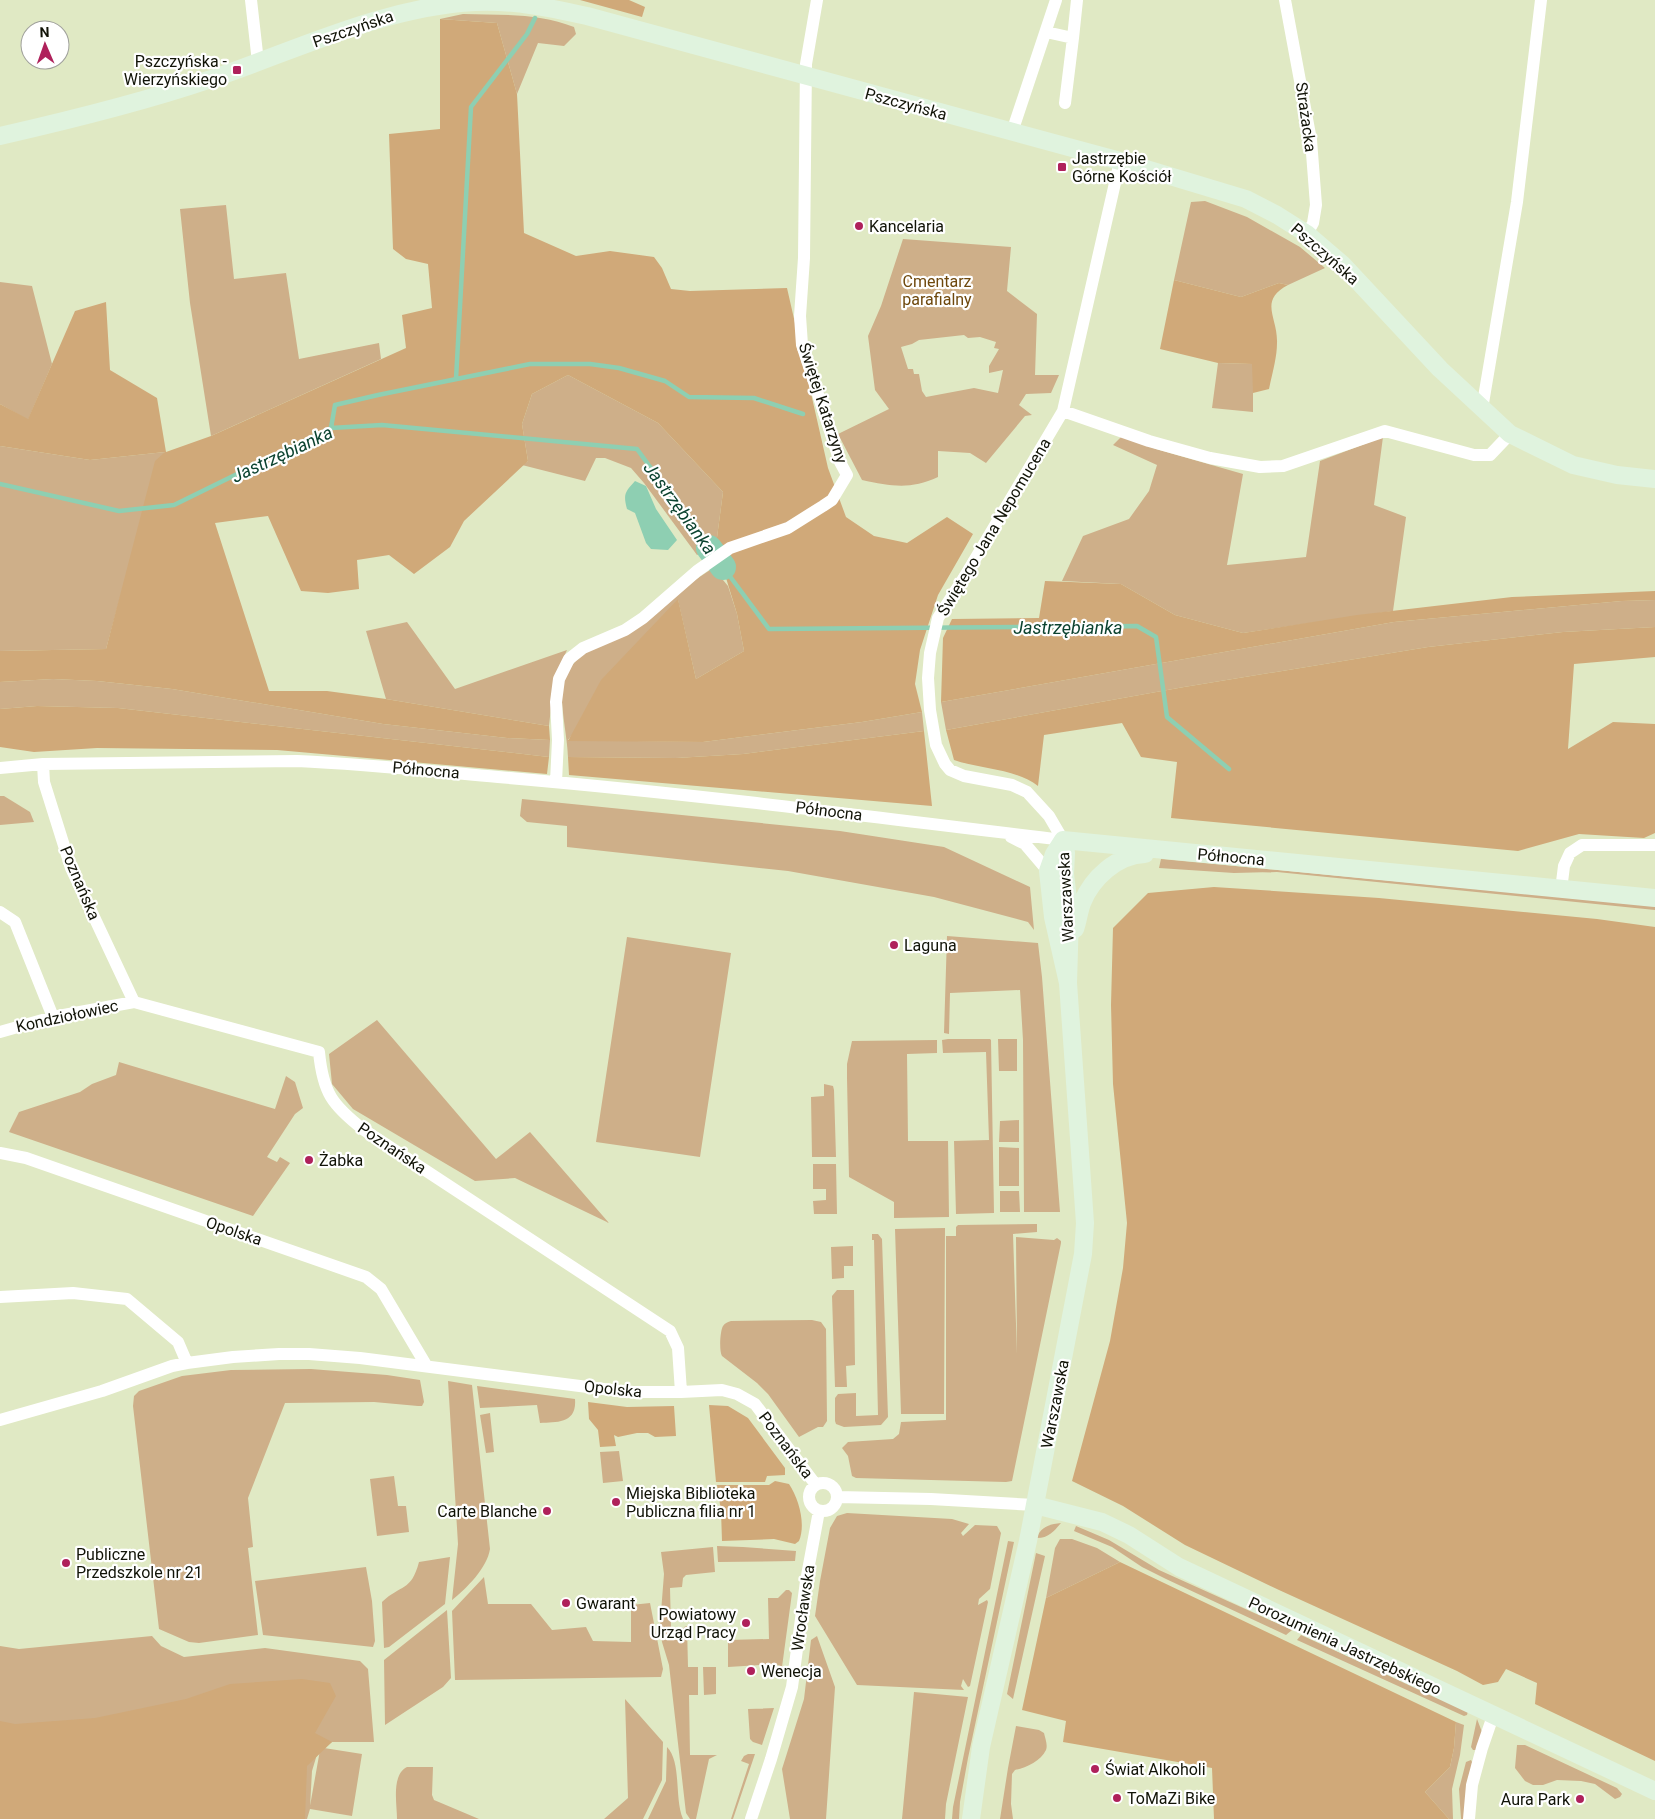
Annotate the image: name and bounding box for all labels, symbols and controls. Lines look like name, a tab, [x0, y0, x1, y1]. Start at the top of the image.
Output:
street label: Pszczyńska	[310, 6, 396, 52]
north arrow	[20, 20, 70, 70]
text: N	[39, 24, 50, 40]
place label: Pszczyńska - Wierzyńskiego	[124, 52, 228, 89]
marker: Pszczyńska - Wierzyńskiego	[231, 64, 243, 76]
street label: Strażacka	[1292, 81, 1320, 153]
street label: Pszczyńska	[863, 84, 949, 124]
place label: Jastrzębie Górne Kościół	[1072, 149, 1172, 186]
marker: Jastrzębie Górne Kościół	[1056, 161, 1068, 173]
place label: Kancelaria	[869, 217, 944, 236]
street label: Pszczyńska	[1287, 219, 1363, 289]
marker: Kancelaria	[853, 220, 865, 232]
park label: Cmentarz parafialny	[902, 272, 972, 309]
street label: Świętej Katarzyny	[795, 340, 852, 466]
water label: Jastrzębianka	[228, 421, 336, 487]
street label: Świętego Jana Nepomucena	[932, 434, 1055, 619]
water label: Jastrzębianka	[639, 458, 721, 558]
water label: Jastrzębianka	[1013, 617, 1123, 638]
street label: Północna	[392, 758, 460, 782]
street label: Północna	[794, 797, 864, 825]
street label: Poznańska	[56, 843, 104, 923]
street label: Północna	[1197, 845, 1265, 869]
street label: Warszawska	[1054, 852, 1078, 942]
place label: Laguna	[904, 936, 957, 955]
marker: Laguna	[888, 939, 900, 951]
street label: Kondziołowiec	[14, 996, 120, 1036]
street label: Poznańska	[354, 1118, 430, 1178]
place label: Żabka	[319, 1151, 363, 1170]
marker: Żabka	[303, 1154, 315, 1166]
street label: Opolska	[203, 1213, 265, 1249]
street label: Warszawska	[1037, 1358, 1073, 1450]
street label: Opolska	[583, 1377, 643, 1401]
street label: Poznańska	[755, 1408, 817, 1482]
place label: Miejska Biblioteka Publiczna filia nr 1	[626, 1484, 756, 1521]
marker: Miejska Biblioteka Publiczna filia nr 1	[610, 1496, 622, 1508]
place label: Carte Blanche	[437, 1502, 537, 1521]
marker: Carte Blanche	[541, 1505, 553, 1517]
place label: Publiczne Przedszkole nr 21	[76, 1545, 203, 1582]
marker: Publiczne Przedszkole nr 21	[60, 1557, 72, 1569]
street label: Wrocławska	[788, 1564, 818, 1652]
street label: Porozumienia Jastrzębskiego	[1246, 1593, 1444, 1699]
place label: Gwarant	[576, 1594, 636, 1613]
marker: Gwarant	[560, 1597, 572, 1609]
place label: Powiatowy Urząd Pracy	[651, 1605, 736, 1642]
marker: Powiatowy Urząd Pracy	[740, 1617, 752, 1629]
place label: Wenecja	[761, 1662, 822, 1681]
marker: Wenecja	[745, 1665, 757, 1677]
place label: Świat Alkoholi	[1105, 1759, 1206, 1779]
marker: Świat Alkoholi	[1089, 1763, 1101, 1775]
place label: ToMaZi Bike	[1127, 1789, 1215, 1808]
place label: Aura Park	[1501, 1790, 1571, 1809]
marker: ToMaZi Bike	[1111, 1792, 1123, 1804]
marker: Aura Park	[1574, 1793, 1586, 1805]

